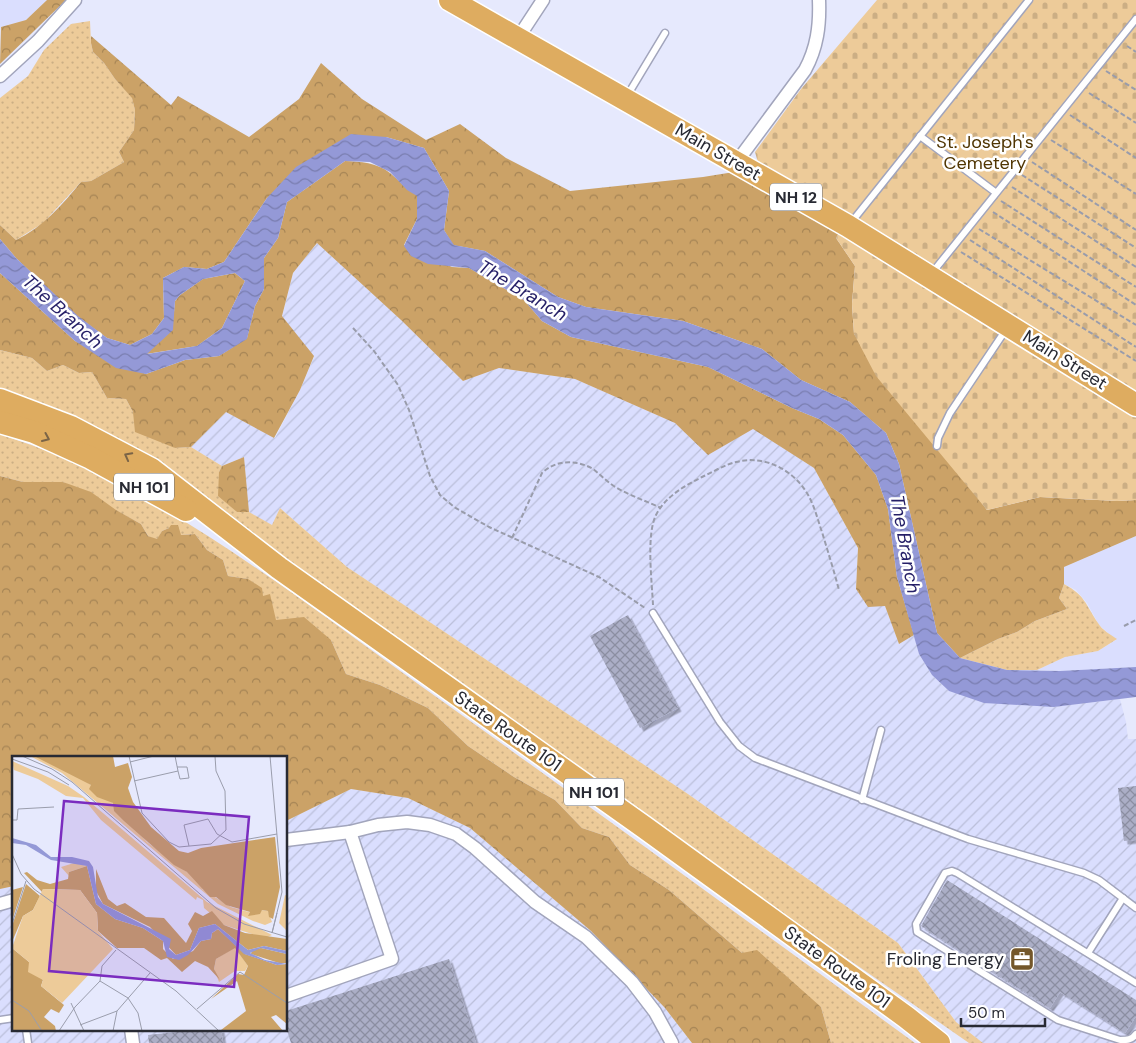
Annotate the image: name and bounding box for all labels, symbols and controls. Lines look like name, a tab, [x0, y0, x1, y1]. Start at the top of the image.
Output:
street label: Main Street	[671, 118, 765, 186]
park label: St. Joseph's Cemetery	[936, 130, 1034, 175]
road number: NH 12	[770, 183, 822, 210]
water label: The Branch	[474, 254, 572, 327]
water label: The Branch	[17, 269, 108, 354]
street label: Main Street	[1018, 325, 1112, 395]
one-way arrow	[41, 431, 50, 442]
one-way arrow	[124, 453, 133, 463]
road number: NH 101	[114, 474, 174, 501]
water label: The Branch	[885, 493, 926, 595]
street label: State Route 101	[450, 685, 566, 777]
inset map	[12, 756, 288, 1030]
road number: NH 101	[564, 779, 624, 806]
street label: State Route 101	[779, 920, 895, 1014]
office icon: Froling Energy	[1009, 946, 1035, 972]
place label: Froling Energy	[887, 947, 1004, 971]
scale bar	[961, 996, 1045, 1028]
text: 50 m	[968, 1003, 1005, 1023]

